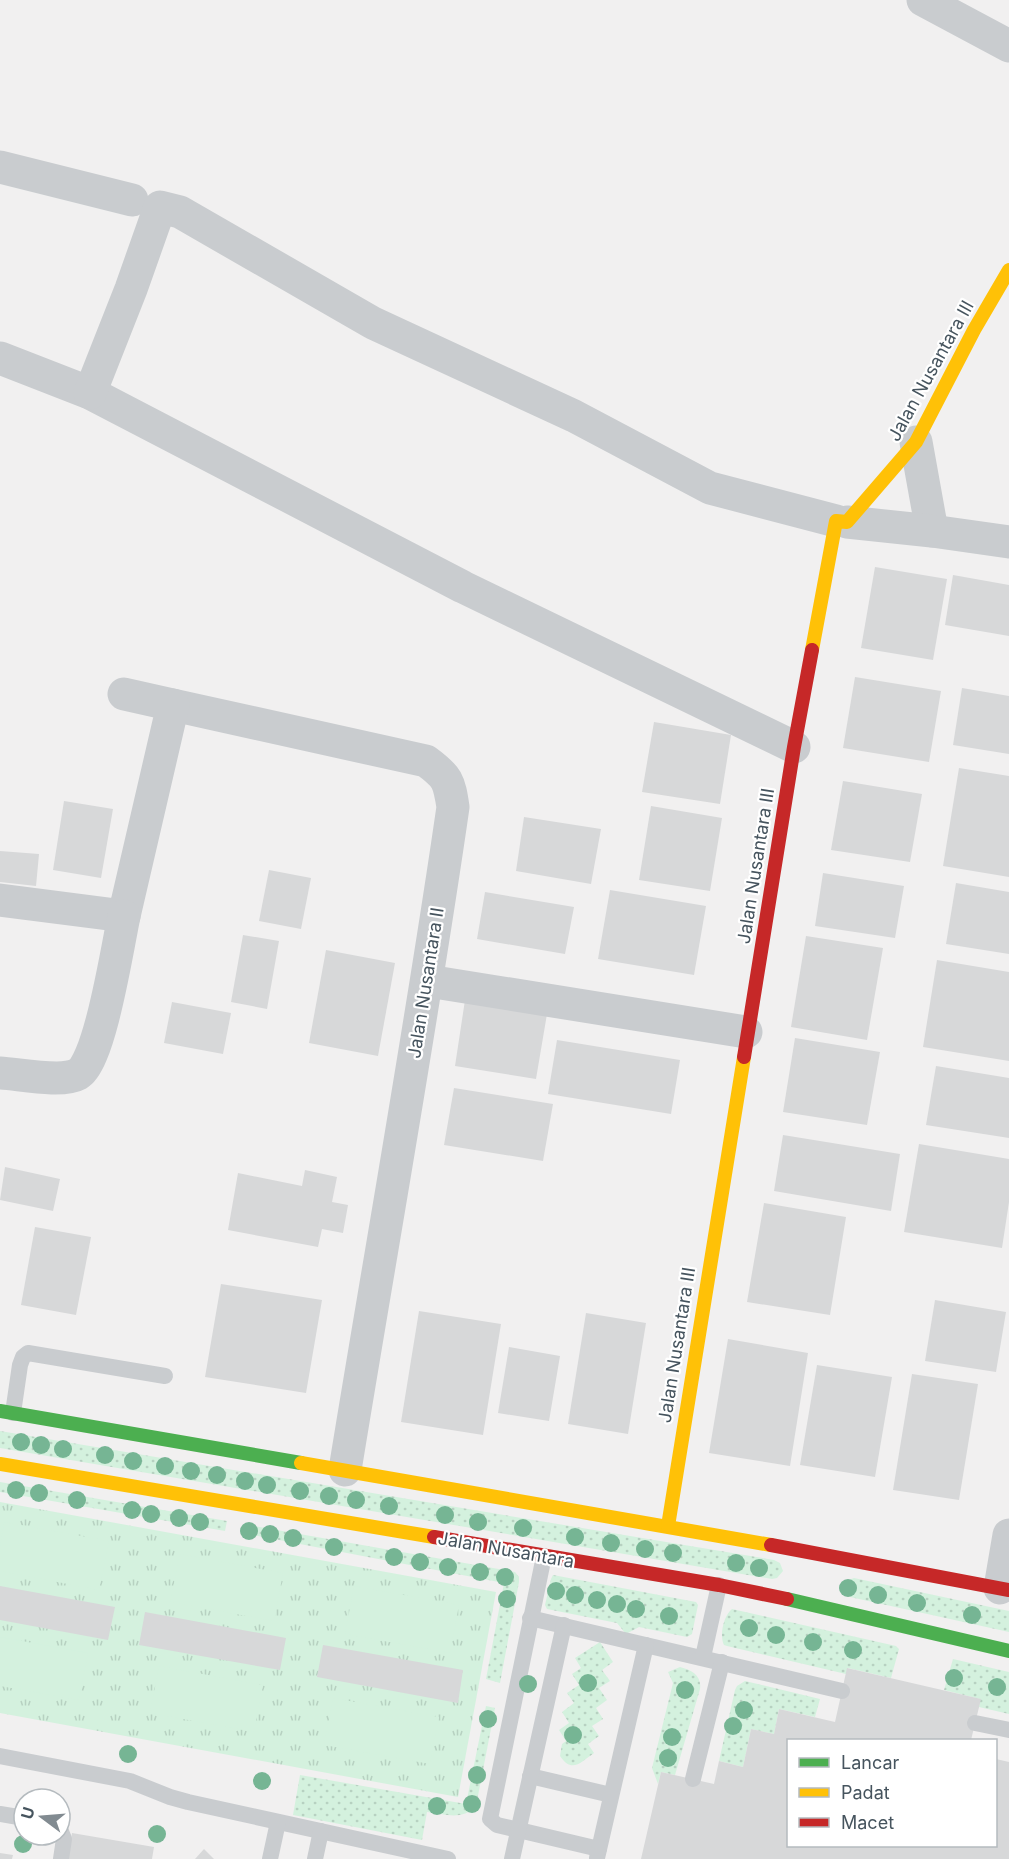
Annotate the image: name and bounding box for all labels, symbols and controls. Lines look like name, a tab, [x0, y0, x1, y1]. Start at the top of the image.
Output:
street label: Jalan Nusantara III	[883, 297, 978, 445]
street label: Jalan Nusantara III	[733, 786, 778, 945]
street label: Jalan Nusantara II	[403, 906, 448, 1060]
street label: Jalan Nusantara III	[654, 1265, 699, 1424]
street label: Jalan Nusantara	[436, 1527, 576, 1572]
legend	[787, 1739, 997, 1847]
text: Lancar	[841, 1752, 899, 1773]
text: Padat	[841, 1782, 890, 1803]
north arrow	[12, 1787, 72, 1847]
text: U	[16, 1804, 39, 1821]
text: Macet	[841, 1812, 894, 1833]

